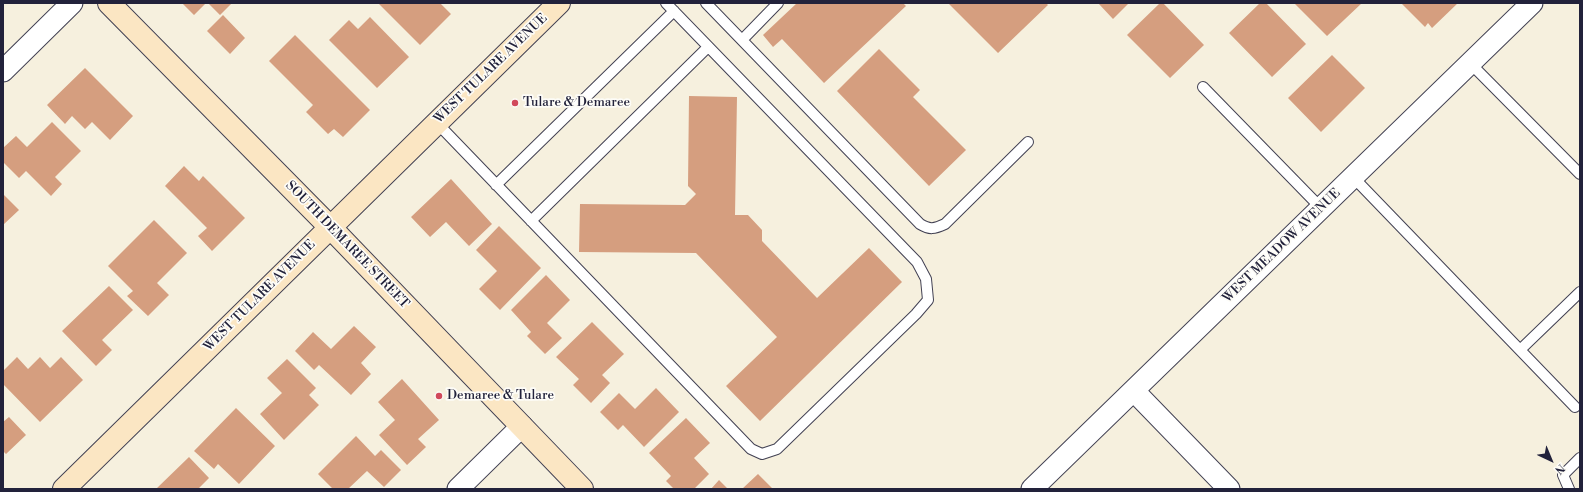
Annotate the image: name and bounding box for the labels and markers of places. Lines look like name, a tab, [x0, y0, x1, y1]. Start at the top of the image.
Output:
place label: Tulare & Demaree	[523, 95, 630, 111]
marker: Tulare & Demaree	[510, 98, 520, 108]
place label: Demaree & Tulare	[447, 388, 554, 404]
marker: Demaree & Tulare	[434, 391, 444, 401]

